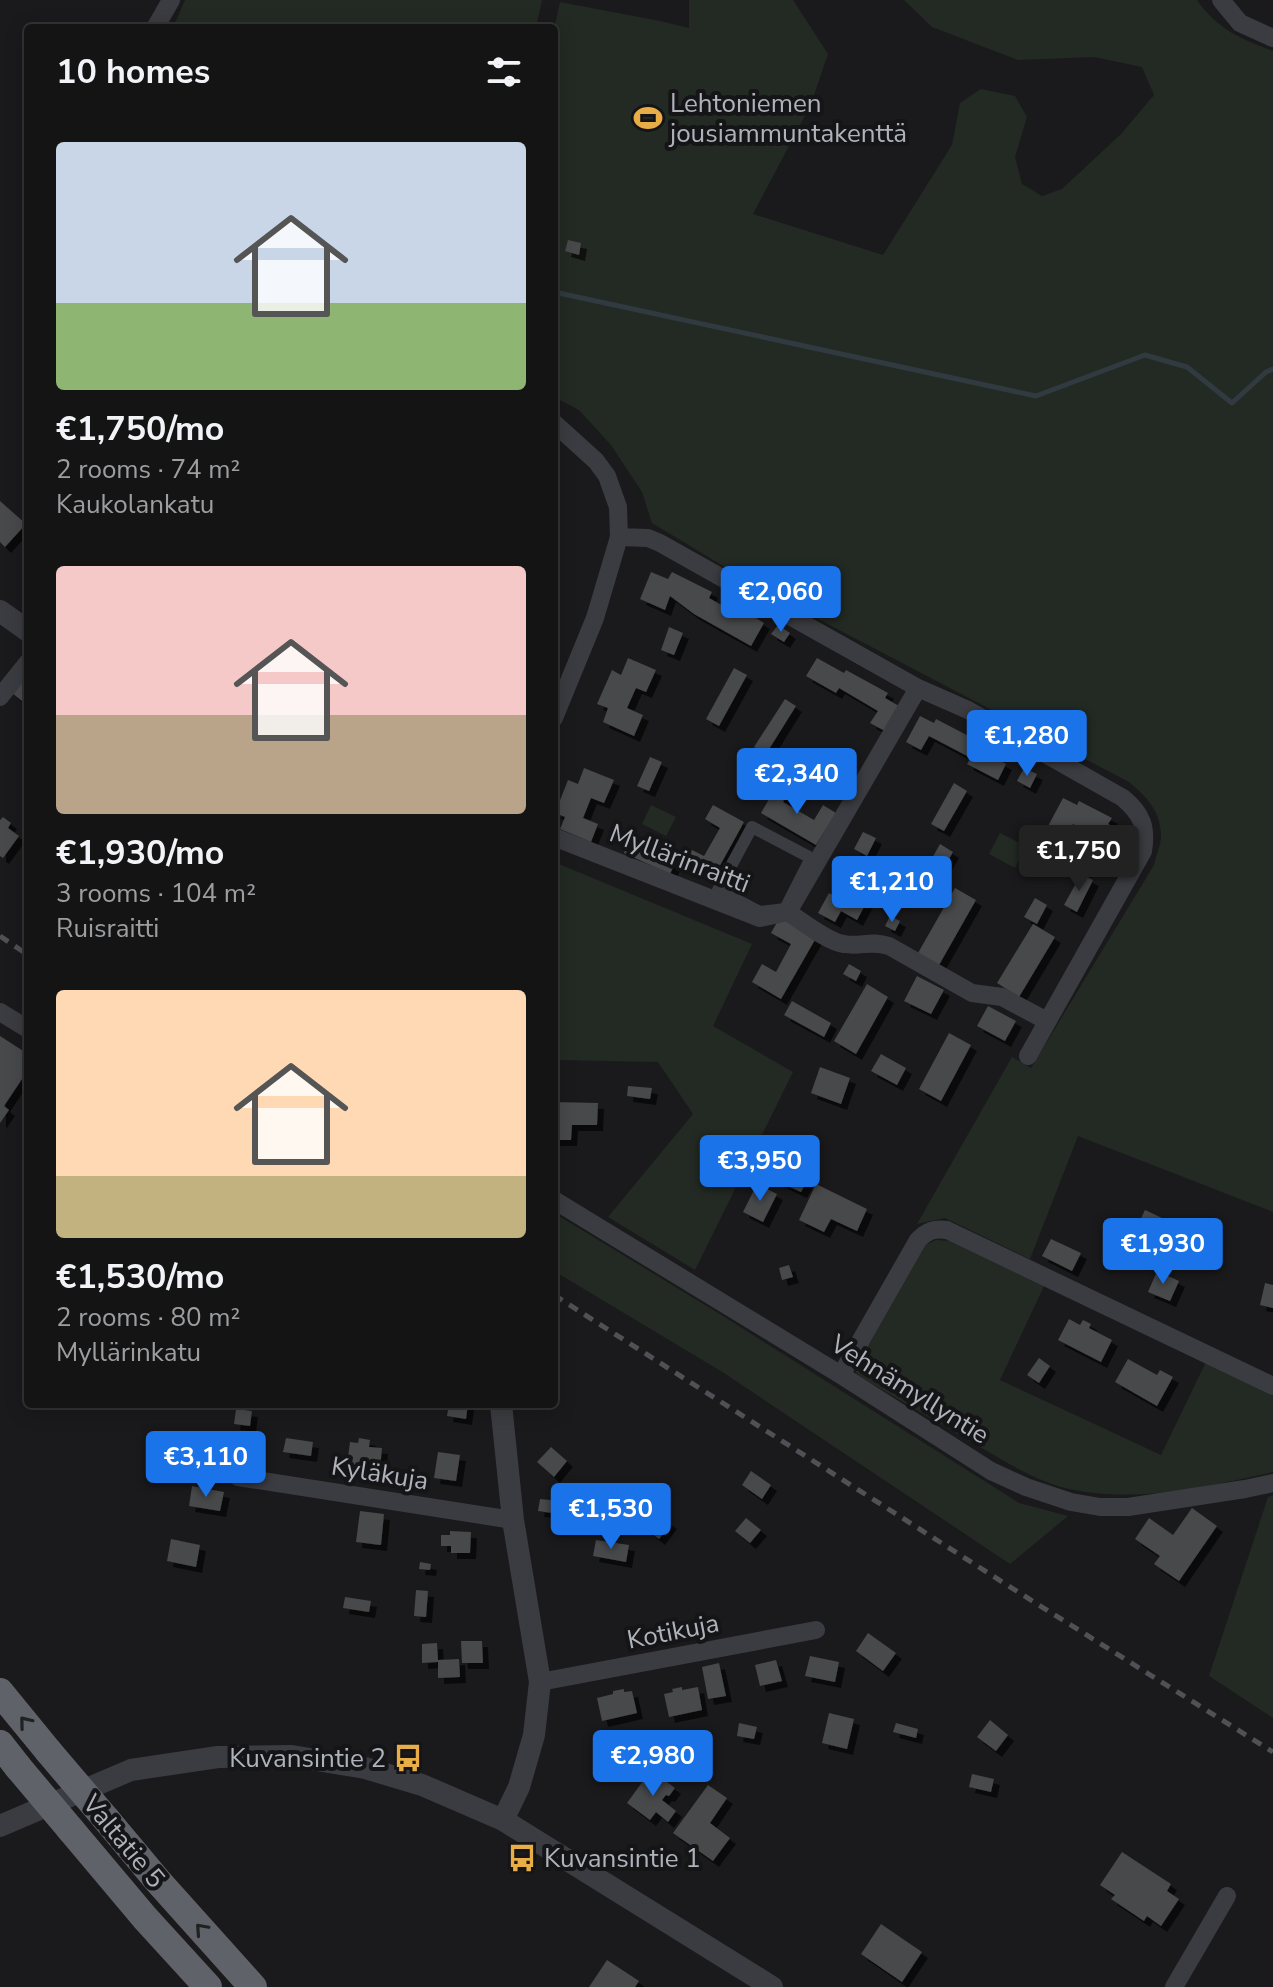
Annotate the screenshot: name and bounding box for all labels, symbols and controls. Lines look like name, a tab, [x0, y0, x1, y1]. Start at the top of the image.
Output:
text: 10 homes	[56, 49, 210, 95]
icon: filters	[482, 50, 526, 94]
place label: Lehtoniemen jousiammuntakenttä	[668, 86, 907, 151]
sports icon: Lehtoniemen jousiammuntakenttä	[633, 103, 663, 133]
icon: home	[219, 194, 363, 338]
text: €1,750/mo	[56, 406, 224, 452]
text: 2 rooms · 74 m²	[56, 452, 240, 487]
text: Kaukolankatu	[56, 487, 214, 522]
pin: €2,060	[716, 566, 846, 634]
text: €2,060	[739, 574, 823, 609]
icon: home	[219, 618, 363, 762]
pin: €1,280	[962, 710, 1092, 778]
text: €1,280	[985, 718, 1069, 753]
pin: €2,340	[732, 748, 862, 816]
text: €2,340	[755, 756, 839, 791]
street label: Myllärinraitti	[605, 816, 755, 901]
pin: €1,750	[1014, 825, 1144, 893]
text: €1,930/mo	[56, 830, 224, 876]
text: €1,750	[1037, 833, 1121, 868]
pin: €1,210	[827, 856, 957, 924]
text: €1,210	[850, 864, 934, 899]
text: 3 rooms · 104 m²	[56, 876, 256, 911]
text: Ruisraitti	[56, 911, 159, 946]
icon: home	[219, 1042, 363, 1186]
pin: €3,950	[695, 1135, 825, 1203]
text: €3,950	[718, 1143, 802, 1178]
pin: €1,930	[1098, 1218, 1228, 1286]
text: €1,930	[1121, 1226, 1205, 1261]
text: €1,530/mo	[56, 1254, 224, 1300]
text: 2 rooms · 80 m²	[56, 1300, 240, 1335]
street label: Vehnämyllyntie	[823, 1326, 996, 1452]
text: Myllärinkatu	[56, 1335, 201, 1370]
pin: €3,110	[141, 1431, 271, 1499]
text: €3,110	[164, 1439, 248, 1474]
street label: Kyläkuja	[329, 1449, 431, 1498]
pin: €1,530	[546, 1483, 676, 1551]
text: €1,530	[569, 1491, 653, 1526]
street label: Kotikuja	[624, 1605, 722, 1658]
one-way arrow	[20, 1716, 34, 1731]
pin: €2,980	[588, 1730, 718, 1798]
text: €2,980	[611, 1738, 695, 1773]
place label: Kuvansintie 2	[229, 1741, 386, 1776]
bus stop icon: Kuvansintie 2	[393, 1743, 423, 1773]
street label: Valtatie 5	[74, 1786, 173, 1895]
place label: Kuvansintie 1	[544, 1841, 701, 1876]
bus stop icon: Kuvansintie 1	[507, 1843, 537, 1873]
one-way arrow	[196, 1924, 210, 1938]

